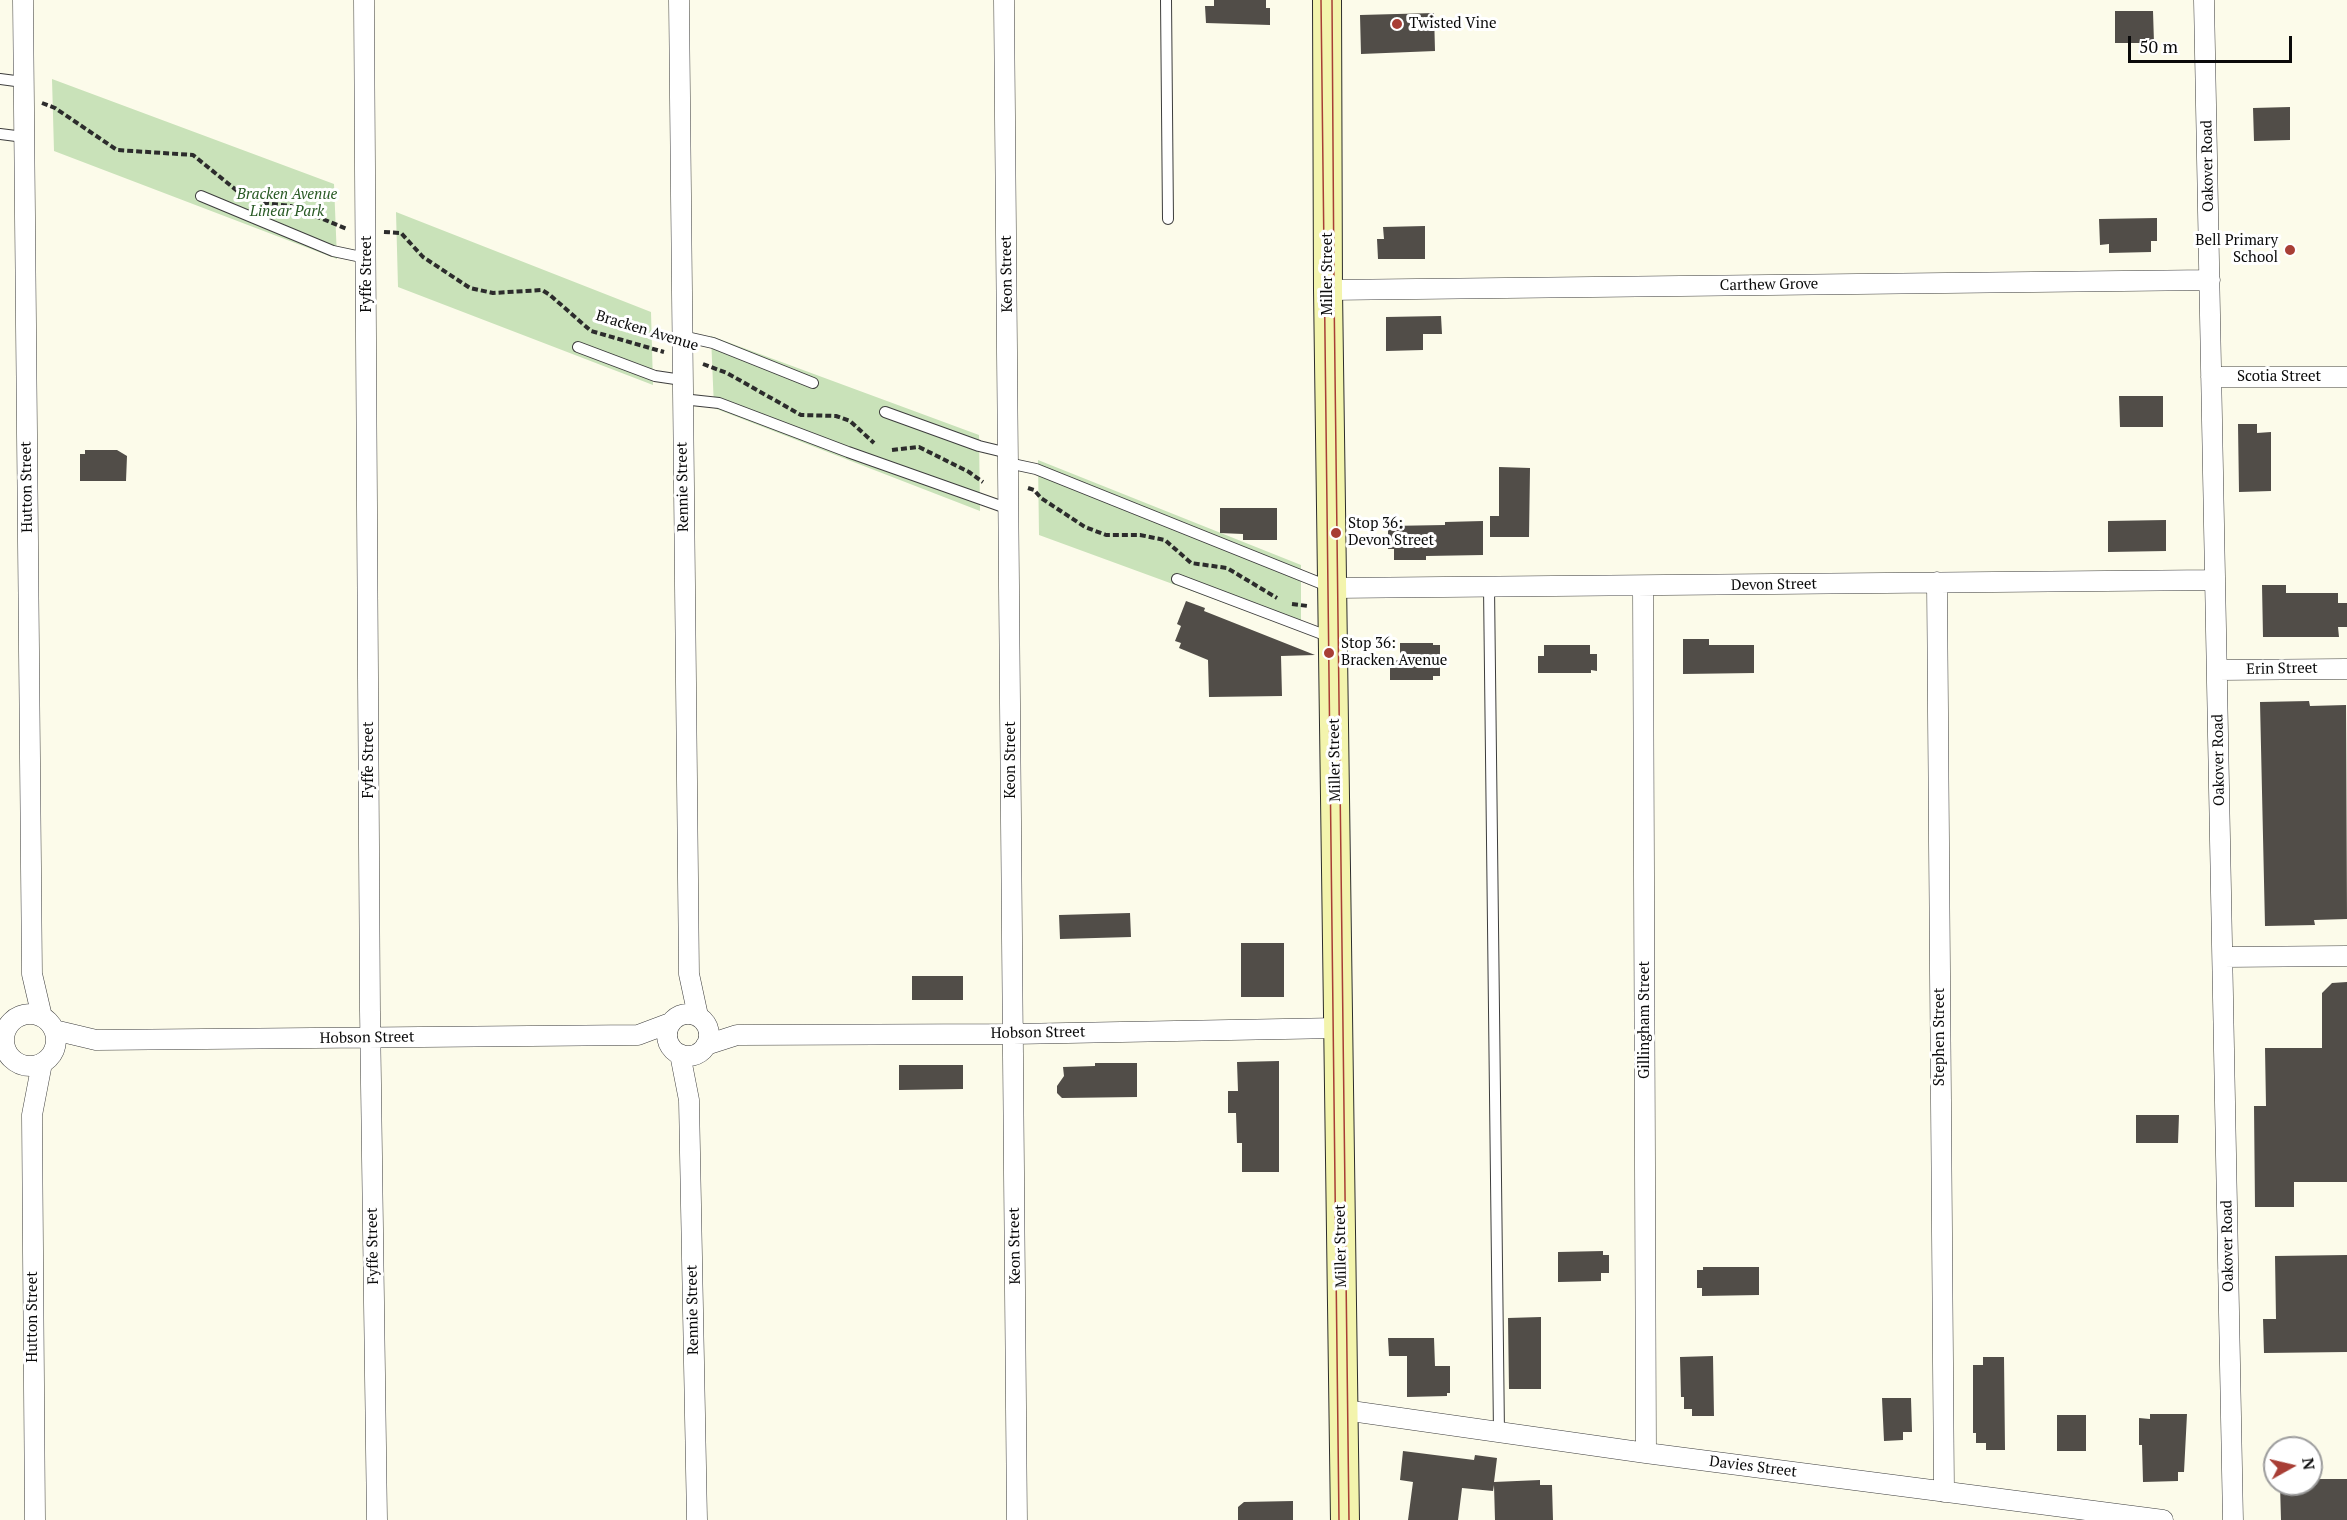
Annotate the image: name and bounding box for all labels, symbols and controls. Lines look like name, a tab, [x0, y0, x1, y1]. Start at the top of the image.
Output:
place label: Twisted Vine	[1409, 15, 1497, 33]
marker: Twisted Vine	[1390, 17, 1404, 31]
scale bar	[2131, 24, 2294, 62]
text: 50 m	[2139, 34, 2178, 58]
street label: Oakover Road	[2198, 120, 2218, 212]
park label: Bracken Avenue Linear Park	[237, 186, 337, 221]
street label: Miller Street	[1319, 232, 1337, 316]
place label: Bell Primary School	[2195, 232, 2278, 267]
street label: Keon Street	[997, 235, 1017, 313]
street label: Fyffe Street	[358, 236, 376, 312]
marker: Bell Primary School	[2283, 243, 2297, 257]
street label: Carthew Grove	[1720, 275, 1818, 295]
street label: Bracken Avenue	[594, 307, 700, 355]
street label: Scotia Street	[2237, 368, 2321, 386]
street label: Hutton Street	[17, 441, 37, 533]
street label: Rennie Street	[673, 442, 693, 532]
place label: Stop 36: Devon Street	[1348, 515, 1434, 550]
marker: Stop 36: Devon Street	[1329, 526, 1343, 540]
street label: Devon Street	[1731, 575, 1817, 595]
place label: Stop 36: Bracken Avenue	[1341, 635, 1447, 670]
marker: Stop 36: Bracken Avenue	[1322, 646, 1336, 660]
street label: Erin Street	[2246, 659, 2318, 679]
street label: Oakover Road	[2209, 714, 2229, 806]
street label: Miller Street	[1325, 718, 1345, 802]
street label: Keon Street	[1002, 721, 1020, 799]
street label: Fyffe Street	[360, 722, 378, 798]
street label: Gillingham Street	[1636, 961, 1654, 1079]
street label: Stephen Street	[1931, 988, 1949, 1086]
street label: Hobson Street	[990, 1023, 1086, 1043]
street label: Hobson Street	[319, 1028, 415, 1048]
street label: Oakover Road	[2218, 1200, 2238, 1292]
street label: Miller Street	[1331, 1204, 1351, 1288]
street label: Fyffe Street	[363, 1207, 383, 1285]
street label: Keon Street	[1005, 1207, 1025, 1285]
street label: Rennie Street	[683, 1265, 703, 1355]
street label: Hutton Street	[24, 1271, 42, 1363]
north arrow	[2263, 1436, 2323, 1496]
street label: Davies Street	[1708, 1453, 1798, 1481]
text: N	[2297, 1456, 2321, 1471]

